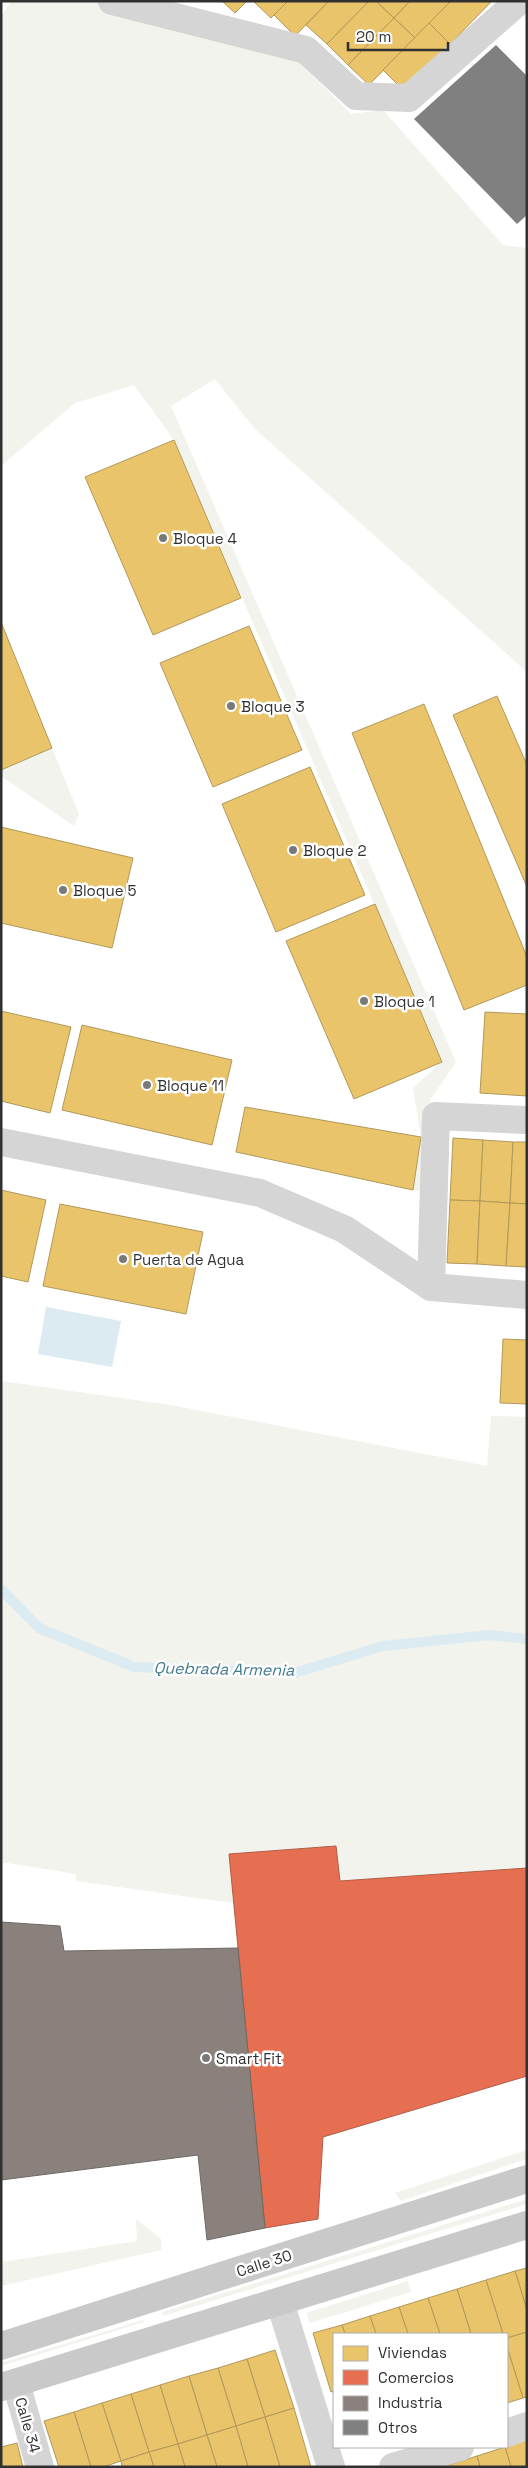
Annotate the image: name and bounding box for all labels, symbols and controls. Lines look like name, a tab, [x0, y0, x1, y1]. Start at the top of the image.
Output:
scale bar	[348, 20, 448, 52]
text: 20 m	[356, 27, 391, 46]
place label: Bloque 4	[173, 529, 237, 548]
marker: Bloque 4	[157, 532, 169, 544]
place label: Bloque 3	[241, 697, 305, 716]
marker: Bloque 3	[225, 700, 237, 712]
place label: Bloque 2	[303, 841, 366, 860]
marker: Bloque 2	[287, 844, 299, 856]
place label: Bloque 5	[73, 881, 136, 900]
marker: Bloque 5	[57, 884, 69, 896]
place label: Bloque 1	[374, 992, 435, 1011]
marker: Bloque 1	[358, 995, 370, 1007]
place label: Bloque 11	[157, 1076, 224, 1095]
marker: Bloque 11	[141, 1079, 153, 1091]
place label: Puerta de Agua	[133, 1250, 245, 1269]
marker: Puerta de Agua	[117, 1253, 129, 1265]
water label: Quebrada Armenia	[153, 1657, 295, 1681]
place label: Smart Fit	[216, 2049, 282, 2068]
marker: Smart Fit	[200, 2052, 212, 2064]
street label: Calle 30	[234, 2245, 294, 2281]
legend	[333, 2333, 508, 2448]
text: Viviendas	[378, 2343, 447, 2362]
text: Comercios	[378, 2368, 454, 2387]
text: Industria	[378, 2393, 443, 2412]
street label: Calle 34	[11, 2395, 45, 2455]
text: Otros	[378, 2418, 418, 2437]

